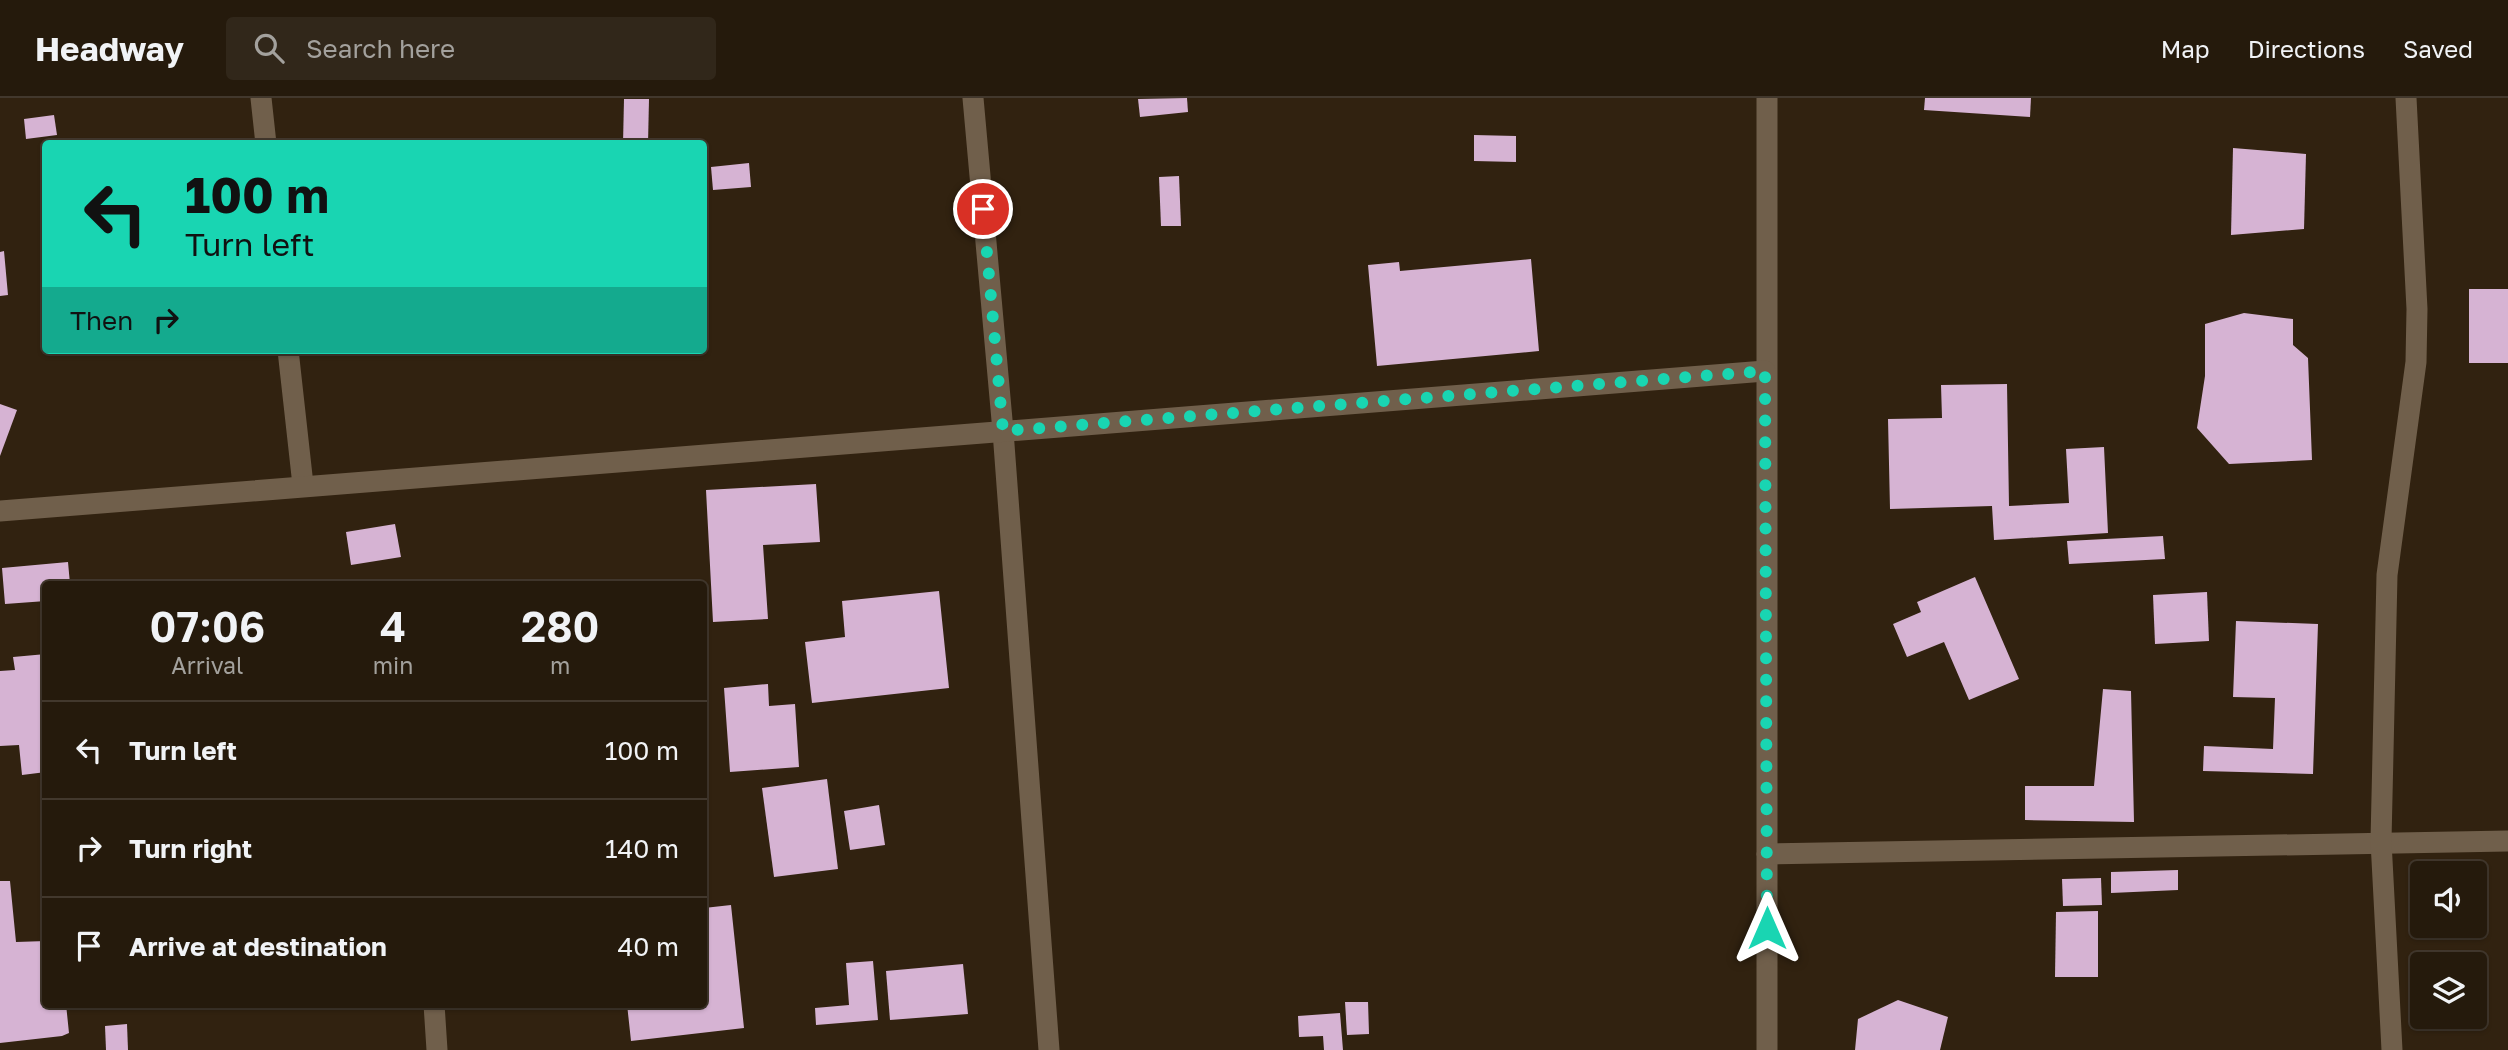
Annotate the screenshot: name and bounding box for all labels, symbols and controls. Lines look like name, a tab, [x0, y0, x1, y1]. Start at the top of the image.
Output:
search box	[226, 17, 716, 80]
text: Headway	[35, 29, 184, 68]
icon: search	[250, 29, 288, 67]
text: Search here	[306, 33, 455, 64]
text: Map	[2161, 34, 2210, 63]
text: Directions	[2248, 34, 2365, 63]
text: Saved	[2403, 34, 2473, 63]
text: 100 m	[185, 165, 329, 224]
icon: left	[70, 168, 161, 259]
pin	[953, 179, 1013, 239]
icon: arrive	[964, 190, 1002, 228]
text: Turn left	[185, 225, 314, 263]
icon: right	[147, 301, 185, 339]
text: Then	[70, 305, 133, 336]
text: 07:06	[150, 601, 265, 651]
text: 4	[380, 601, 406, 651]
text: 280	[521, 601, 599, 651]
text: Arrival	[171, 651, 243, 679]
text: min	[373, 651, 413, 679]
text: m	[550, 651, 570, 679]
icon: left	[70, 731, 108, 769]
text: Turn left	[129, 735, 237, 766]
text: 100 m	[605, 735, 679, 766]
icon: right	[70, 829, 108, 867]
text: Turn right	[129, 833, 252, 864]
text: 140 m	[605, 833, 679, 864]
map controls	[2410, 861, 2487, 1029]
button: sound	[2410, 861, 2487, 938]
position arrow	[1730, 891, 1804, 965]
icon: arrive	[70, 927, 108, 965]
text: Arrive at destination	[129, 931, 387, 962]
text: 40 m	[618, 931, 679, 962]
button: layers	[2410, 952, 2487, 1029]

